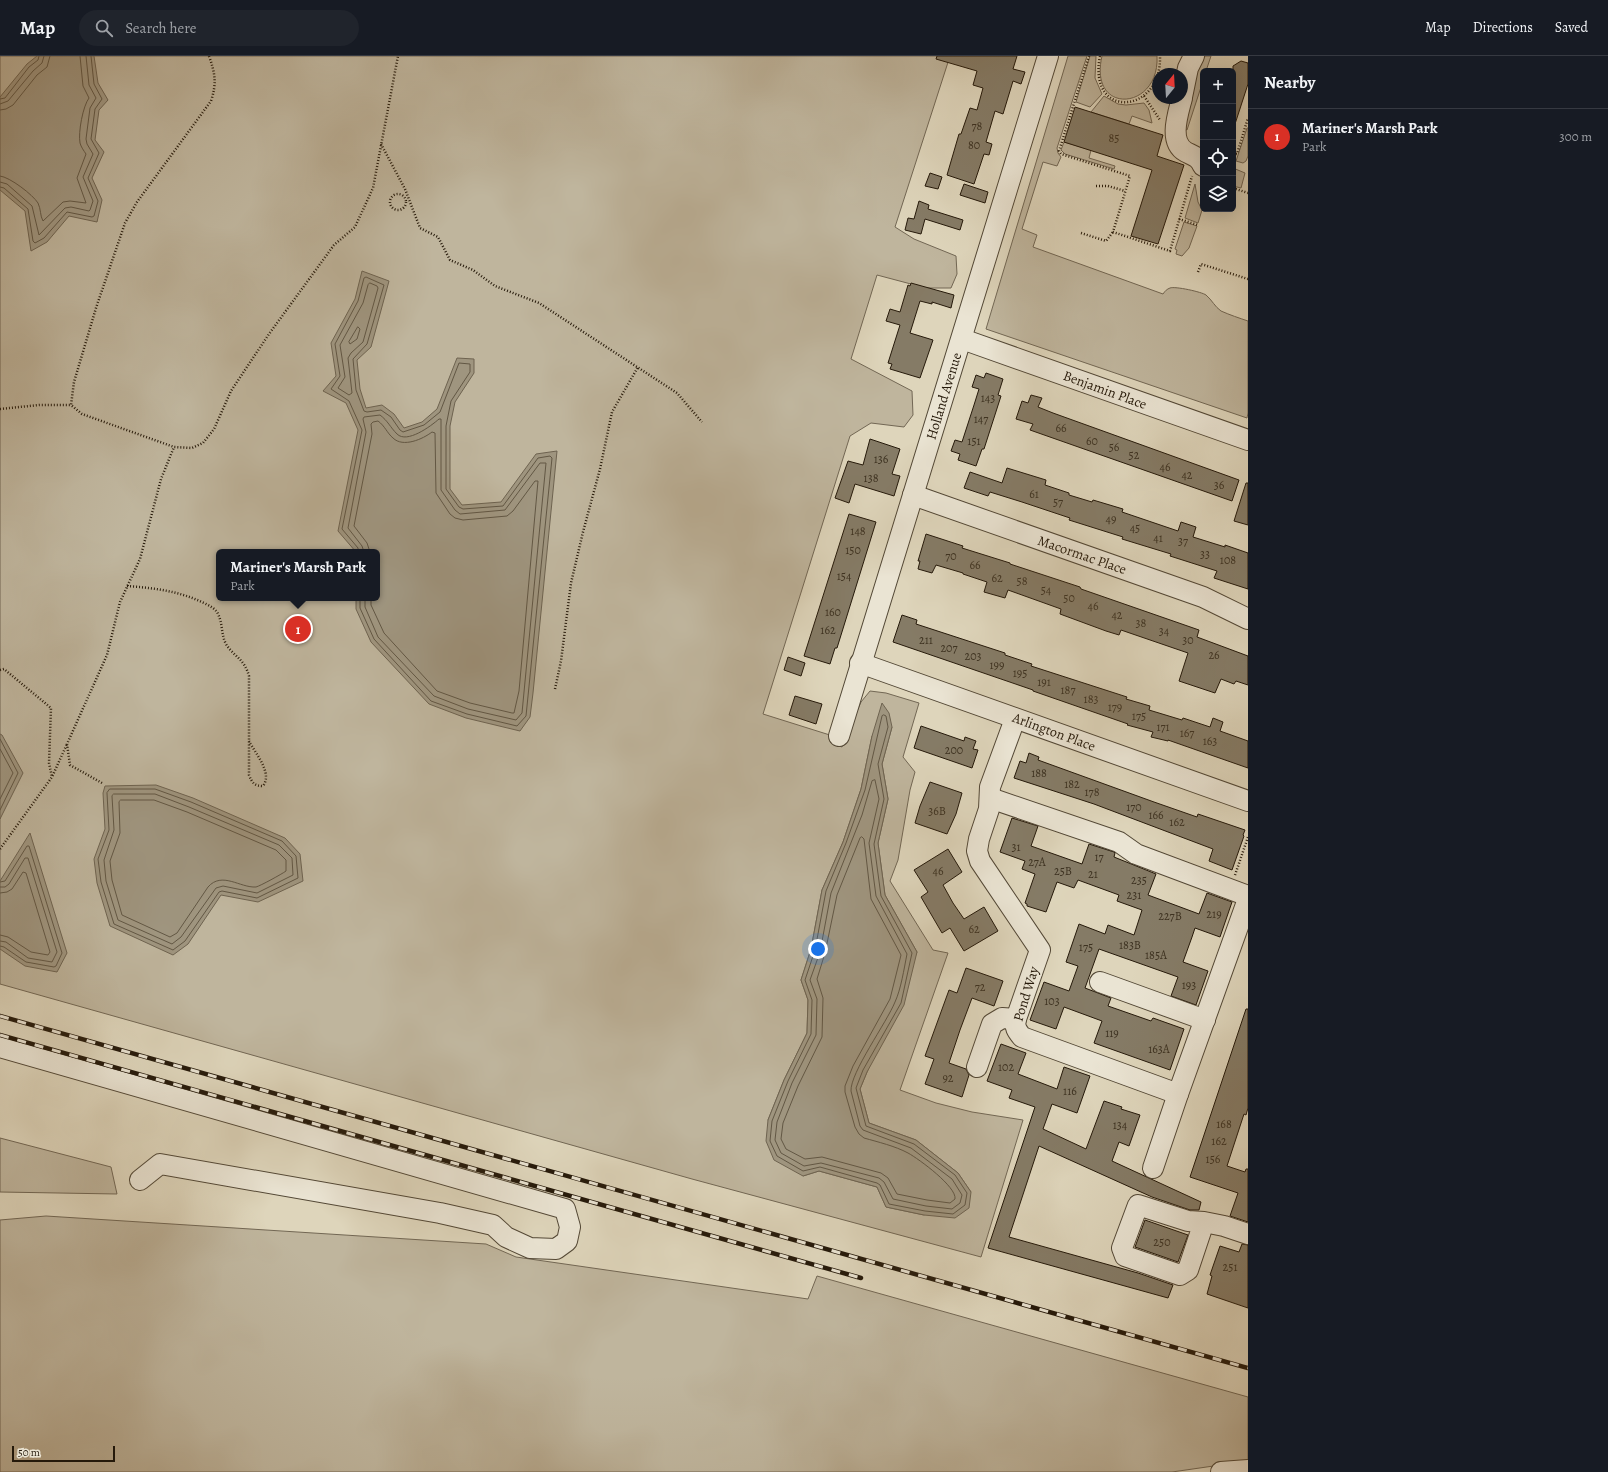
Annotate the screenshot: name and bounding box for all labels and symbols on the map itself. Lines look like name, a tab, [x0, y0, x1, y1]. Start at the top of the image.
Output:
north arrow	[1152, 68, 1188, 104]
house number: 78	[972, 118, 983, 134]
house number: 85	[1109, 130, 1119, 146]
house number: 80	[968, 137, 980, 153]
street label: Holland Avenue	[922, 350, 966, 442]
street label: Benjamin Place	[1060, 366, 1150, 414]
house number: 143	[981, 390, 995, 406]
house number: 147	[974, 411, 989, 427]
house number: 66	[1055, 420, 1067, 436]
house number: 151	[967, 433, 981, 449]
house number: 60	[1086, 433, 1098, 449]
house number: 56	[1109, 439, 1120, 455]
house number: 52	[1129, 447, 1140, 463]
house number: 136	[874, 451, 889, 467]
house number: 46	[1160, 459, 1171, 475]
house number: 42	[1181, 467, 1193, 483]
house number: 138	[864, 470, 879, 486]
house number: 36	[1214, 477, 1225, 493]
house number: 61	[1029, 486, 1039, 502]
house number: 57	[1053, 494, 1064, 510]
house number: 49	[1106, 511, 1116, 527]
house number: 45	[1130, 520, 1140, 536]
house number: 148	[850, 523, 866, 539]
house number: 41	[1153, 530, 1163, 546]
street label: Macormac Place	[1035, 531, 1129, 579]
house number: 37	[1178, 533, 1189, 549]
house number: 150	[845, 542, 861, 558]
house number: 33	[1200, 546, 1210, 562]
house number: 70	[945, 548, 957, 564]
house number: 108	[1220, 552, 1236, 568]
house number: 66	[969, 557, 981, 573]
house number: 154	[837, 568, 852, 584]
house number: 62	[991, 570, 1003, 586]
house number: 58	[1017, 573, 1028, 589]
house number: 54	[1041, 582, 1052, 598]
house number: 50	[1063, 590, 1075, 606]
house number: 46	[1088, 598, 1099, 614]
house number: 160	[825, 604, 841, 620]
house number: 42	[1111, 607, 1123, 623]
pin: 1	[285, 614, 311, 644]
house number: 38	[1136, 615, 1147, 631]
house number: 162	[820, 622, 836, 638]
house number: 34	[1159, 623, 1170, 639]
house number: 211	[919, 632, 933, 648]
house number: 30	[1182, 632, 1194, 648]
house number: 207	[940, 640, 959, 656]
house number: 26	[1208, 647, 1220, 663]
house number: 203	[964, 648, 982, 664]
house number: 199	[989, 657, 1005, 673]
house number: 195	[1013, 665, 1027, 681]
house number: 191	[1037, 674, 1051, 690]
house number: 187	[1061, 682, 1076, 698]
house number: 183	[1084, 691, 1098, 707]
house number: 179	[1108, 699, 1122, 715]
street label: Arlington Place	[1009, 708, 1098, 756]
house number: 175	[1132, 708, 1146, 724]
house number: 171	[1156, 719, 1170, 735]
house number: 167	[1180, 725, 1195, 741]
house number: 163	[1203, 733, 1217, 749]
house number: 200	[945, 742, 963, 758]
house number: 188	[1031, 765, 1047, 781]
house number: 182	[1064, 776, 1080, 792]
house number: 178	[1085, 784, 1100, 800]
house number: 170	[1126, 799, 1142, 815]
house number: 36B	[928, 803, 946, 819]
house number: 166	[1148, 807, 1164, 823]
house number: 162	[1169, 814, 1185, 830]
house number: 31	[1011, 839, 1021, 855]
house number: 17	[1094, 849, 1105, 865]
house number: 27A	[1028, 854, 1047, 870]
house number: 46	[933, 863, 944, 879]
house number: 25B	[1054, 863, 1072, 879]
house number: 21	[1088, 866, 1098, 882]
house number: 235	[1131, 872, 1147, 888]
house number: 231	[1127, 887, 1141, 903]
house number: 219	[1206, 906, 1222, 922]
house number: 227B	[1158, 908, 1182, 924]
house number: 62	[968, 921, 980, 937]
house number: 183B	[1119, 937, 1141, 953]
your location	[808, 939, 828, 959]
house number: 175	[1079, 939, 1093, 955]
house number: 185A	[1145, 947, 1168, 963]
street label: Pond Way	[1009, 964, 1044, 1024]
house number: 193	[1182, 977, 1196, 993]
house number: 72	[975, 979, 986, 995]
house number: 103	[1044, 993, 1060, 1009]
house number: 119	[1105, 1025, 1119, 1041]
house number: 163A	[1148, 1041, 1171, 1057]
house number: 102	[998, 1059, 1014, 1075]
house number: 92	[942, 1070, 954, 1086]
house number: 116	[1063, 1083, 1077, 1099]
house number: 168	[1216, 1116, 1232, 1132]
house number: 134	[1113, 1117, 1128, 1133]
house number: 162	[1211, 1133, 1227, 1149]
house number: 156	[1206, 1151, 1221, 1167]
house number: 250	[1153, 1234, 1171, 1250]
house number: 251	[1223, 1259, 1237, 1275]
scale bar	[12, 1444, 115, 1463]

